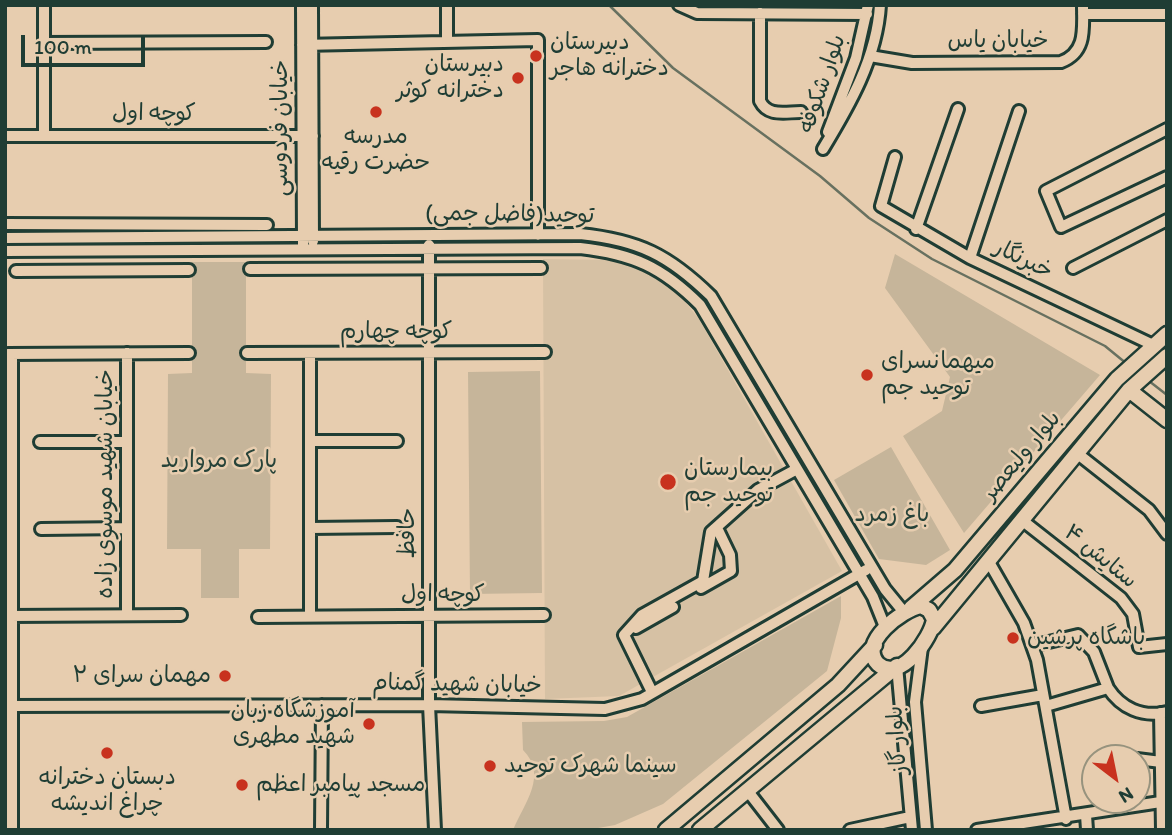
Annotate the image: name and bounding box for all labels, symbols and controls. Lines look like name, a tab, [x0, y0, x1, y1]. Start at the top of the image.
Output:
scale bar	[24, 21, 149, 65]
street label: خیابان یاس	[948, 27, 1048, 55]
place label: دبیرستان دخترانه هاجر	[550, 29, 669, 83]
street label: بلوار شکوفه	[793, 31, 853, 137]
text: 100 m	[34, 34, 92, 59]
marker: دبیرستان دخترانه هاجر	[528, 48, 544, 64]
place label: دبیرستان دخترانه کوثر	[396, 51, 504, 105]
street label: خیابان فردوسی	[267, 60, 295, 196]
marker: دبیرستان دخترانه کوثر	[510, 70, 526, 86]
street label: کوچه اول	[112, 100, 196, 128]
marker: مدرسه حضرت رقیه	[368, 104, 384, 120]
place label: مدرسه حضرت رقیه	[322, 123, 430, 177]
street label: توحید(فاضل جمی)	[425, 200, 595, 230]
street label: خبرنگار	[989, 234, 1057, 286]
street label: کوچه چهارم	[340, 318, 452, 346]
place label: میهمانسرای توحید جم	[881, 348, 995, 402]
marker: میهمانسرای توحید جم	[859, 367, 875, 383]
street label: خیابان شهید موسوی زاده	[92, 369, 120, 599]
street label: بلوار ولیعصر	[976, 405, 1068, 507]
park label: پارک مروارید	[161, 447, 277, 475]
place label: بیمارستان توحید جم	[684, 455, 773, 509]
marker: بیمارستان توحید جم	[658, 472, 678, 492]
park label: باغ زمرد	[855, 501, 929, 529]
street label: حافظ	[394, 508, 422, 558]
street label: ستایش ۴	[1058, 519, 1142, 595]
street label: کوچه اول	[401, 581, 485, 609]
place label: باشگاه پرشین	[1027, 624, 1145, 652]
marker: باشگاه پرشین	[1005, 630, 1021, 646]
place label: مهمان سرای ۲	[73, 662, 211, 690]
marker: مهمان سرای ۲	[217, 668, 233, 684]
street label: خیابان شهید گمنام	[372, 670, 542, 700]
place label: آموزشگاه زبان شهید مطهری	[231, 697, 355, 751]
street label: بلوار گاز	[882, 705, 914, 775]
marker: آموزشگاه زبان شهید مطهری	[361, 716, 377, 732]
north arrow	[1081, 744, 1151, 814]
marker: دبستان دخترانه چراغ اندیشه	[99, 745, 115, 761]
place label: سینما شهرک توحید	[504, 752, 677, 780]
marker: سینما شهرک توحید	[482, 758, 498, 774]
place label: دبستان دخترانه چراغ اندیشه	[38, 764, 176, 818]
place label: مسجد پیامبر اعظم	[256, 771, 425, 799]
marker: مسجد پیامبر اعظم	[234, 777, 250, 793]
text: N	[1115, 782, 1138, 809]

